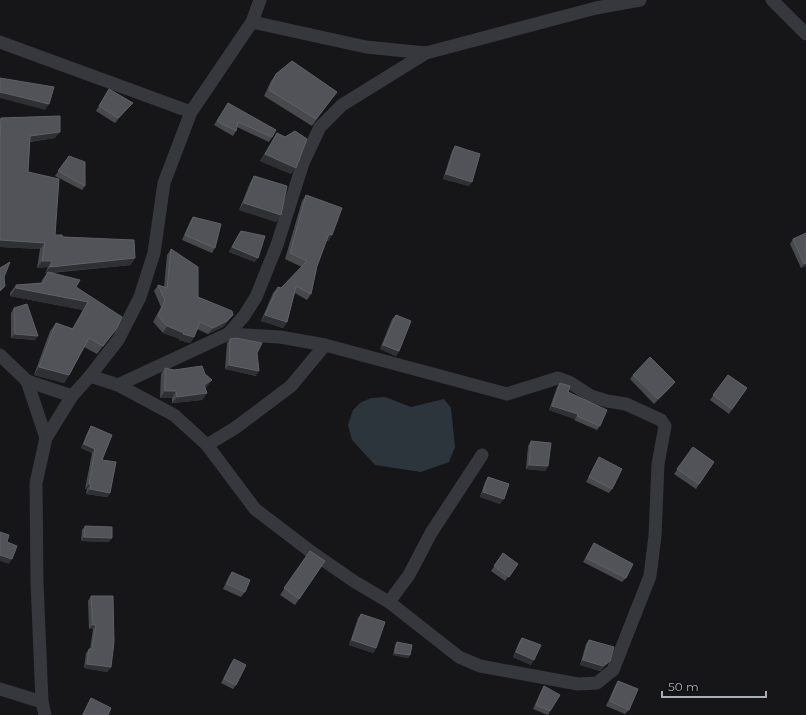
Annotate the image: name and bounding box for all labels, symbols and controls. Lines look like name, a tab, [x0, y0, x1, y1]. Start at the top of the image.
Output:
scale bar	[662, 673, 766, 699]
text: 50 m	[668, 679, 699, 694]

